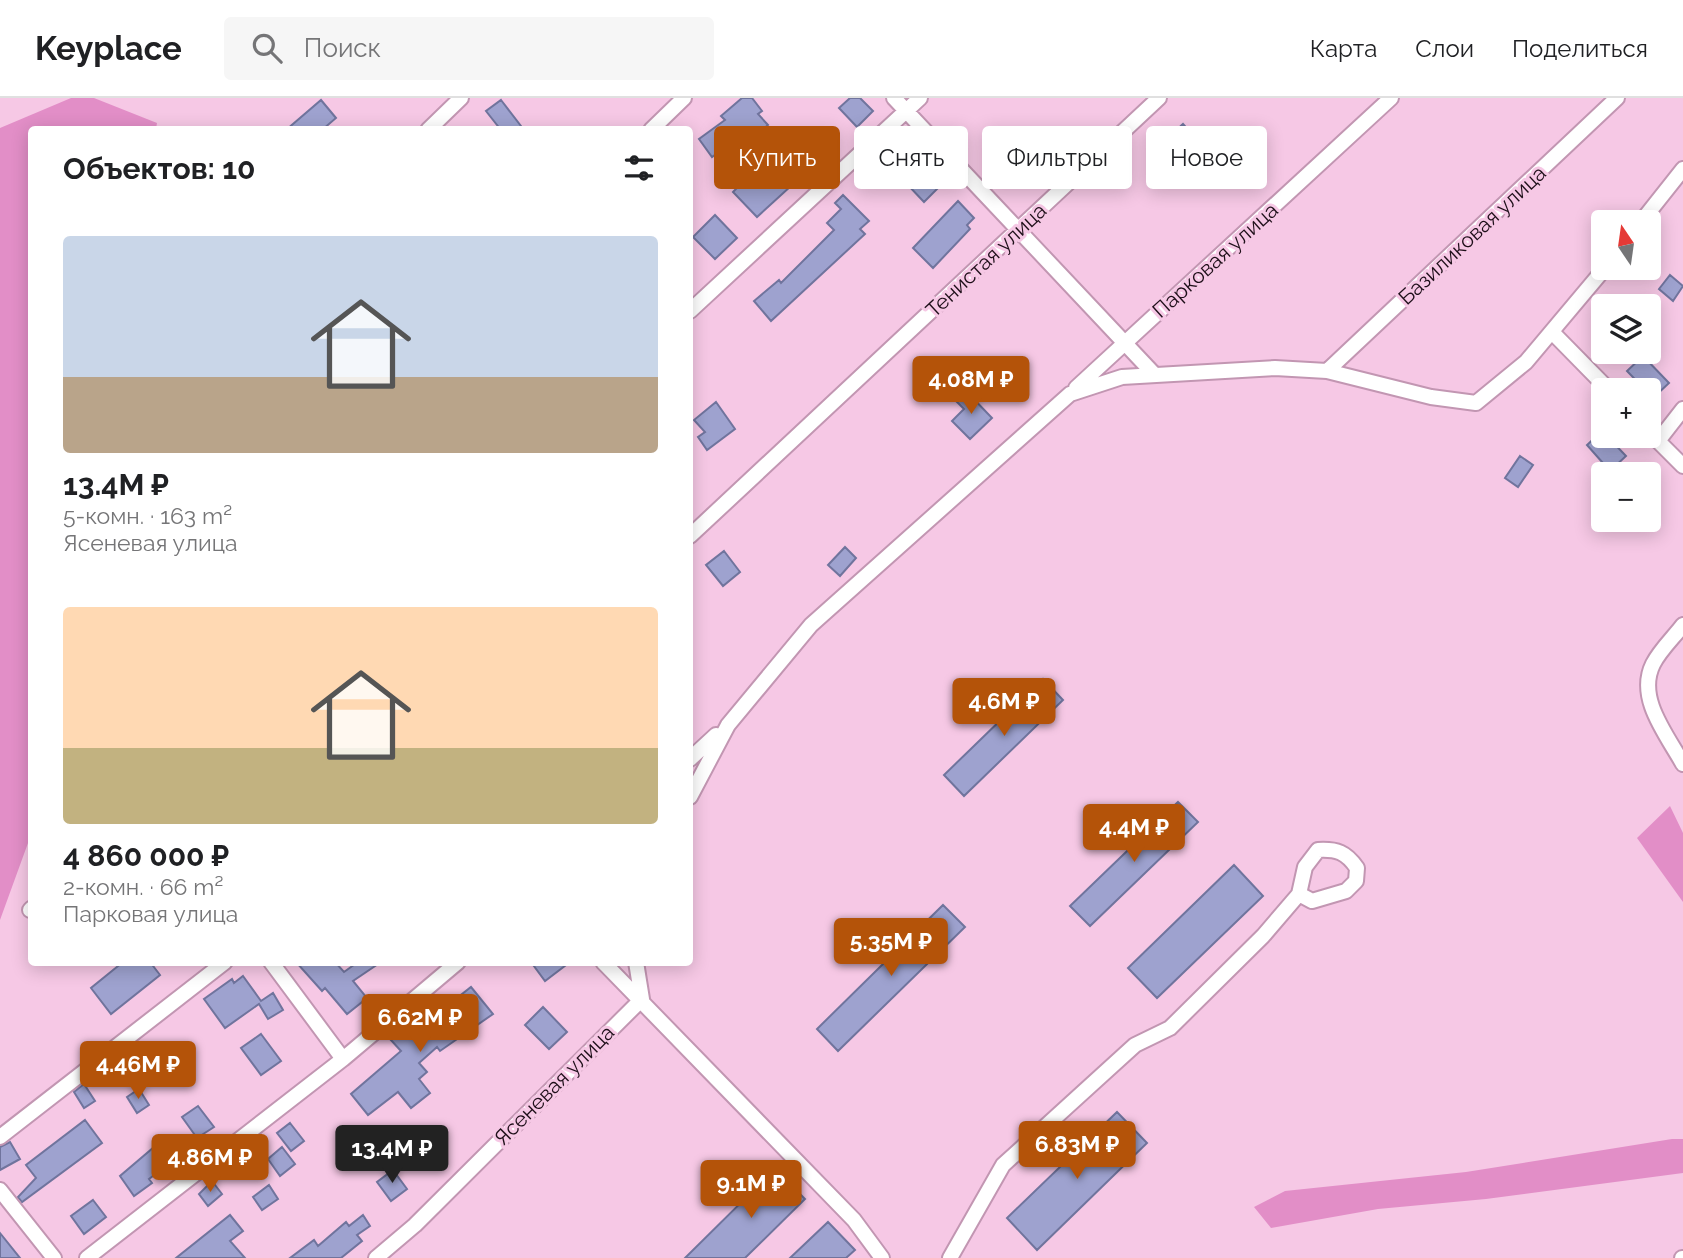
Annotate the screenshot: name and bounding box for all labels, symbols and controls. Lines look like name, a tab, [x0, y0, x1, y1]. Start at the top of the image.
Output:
search box	[224, 17, 714, 80]
text: Keyplace	[35, 29, 182, 68]
icon: search	[248, 29, 286, 67]
text: Поиск	[304, 33, 381, 63]
text: Карта	[1310, 34, 1377, 63]
text: Слои	[1415, 34, 1474, 63]
text: Поделиться	[1512, 34, 1648, 63]
chip: Купить	[714, 126, 840, 189]
chip: Снять	[854, 126, 968, 189]
chip: Фильтры	[982, 126, 1132, 189]
chip: Новое	[1146, 126, 1267, 189]
icon: filters	[620, 149, 658, 187]
text: Объектов: 10	[63, 151, 255, 186]
street label: Базиликовая улица	[1393, 160, 1551, 310]
street label: Парковая улица	[1147, 197, 1283, 323]
street label: Тенистая улица	[921, 198, 1051, 322]
north arrow	[1591, 210, 1661, 280]
map controls	[1591, 210, 1661, 532]
icon: home	[298, 281, 424, 407]
button: layers	[1591, 294, 1661, 364]
pin: 4.08M ₽	[906, 356, 1036, 416]
text: 4.08M ₽	[928, 365, 1014, 392]
button: +	[1591, 378, 1661, 448]
button: −	[1591, 462, 1661, 532]
text: 13.4M ₽	[63, 467, 169, 502]
text: 5-комн. · 163 m²	[63, 502, 232, 529]
text: Ясеневая улица	[63, 529, 238, 556]
icon: home	[298, 652, 424, 778]
pin: 4.6M ₽	[947, 678, 1061, 738]
text: 4.6M ₽	[968, 687, 1040, 714]
pin: 4.4M ₽	[1077, 804, 1191, 864]
text: 4.4M ₽	[1099, 813, 1169, 840]
text: 4 860 000 ₽	[63, 838, 229, 873]
text: 2-комн. · 66 m²	[63, 873, 223, 900]
text: Парковая улица	[63, 900, 238, 927]
pin: 5.35M ₽	[826, 918, 956, 978]
text: 5.35M ₽	[850, 927, 932, 954]
pin: 6.62M ₽	[355, 995, 485, 1054]
text: 6.62M ₽	[378, 1003, 462, 1030]
street label: Ясеневая улица	[489, 1020, 619, 1150]
pin: 4.46M ₽	[73, 1042, 203, 1101]
text: 4.46M ₽	[96, 1050, 180, 1077]
pin: 6.83M ₽	[1012, 1122, 1142, 1181]
pin: 13.4M ₽	[327, 1126, 457, 1185]
text: 6.83M ₽	[1035, 1130, 1119, 1157]
pin: 4.86M ₽	[145, 1134, 275, 1194]
text: 13.4M ₽	[351, 1134, 433, 1161]
text: 4.86M ₽	[168, 1143, 252, 1170]
pin: 9.1M ₽	[694, 1160, 808, 1220]
text: 9.1M ₽	[717, 1169, 785, 1196]

